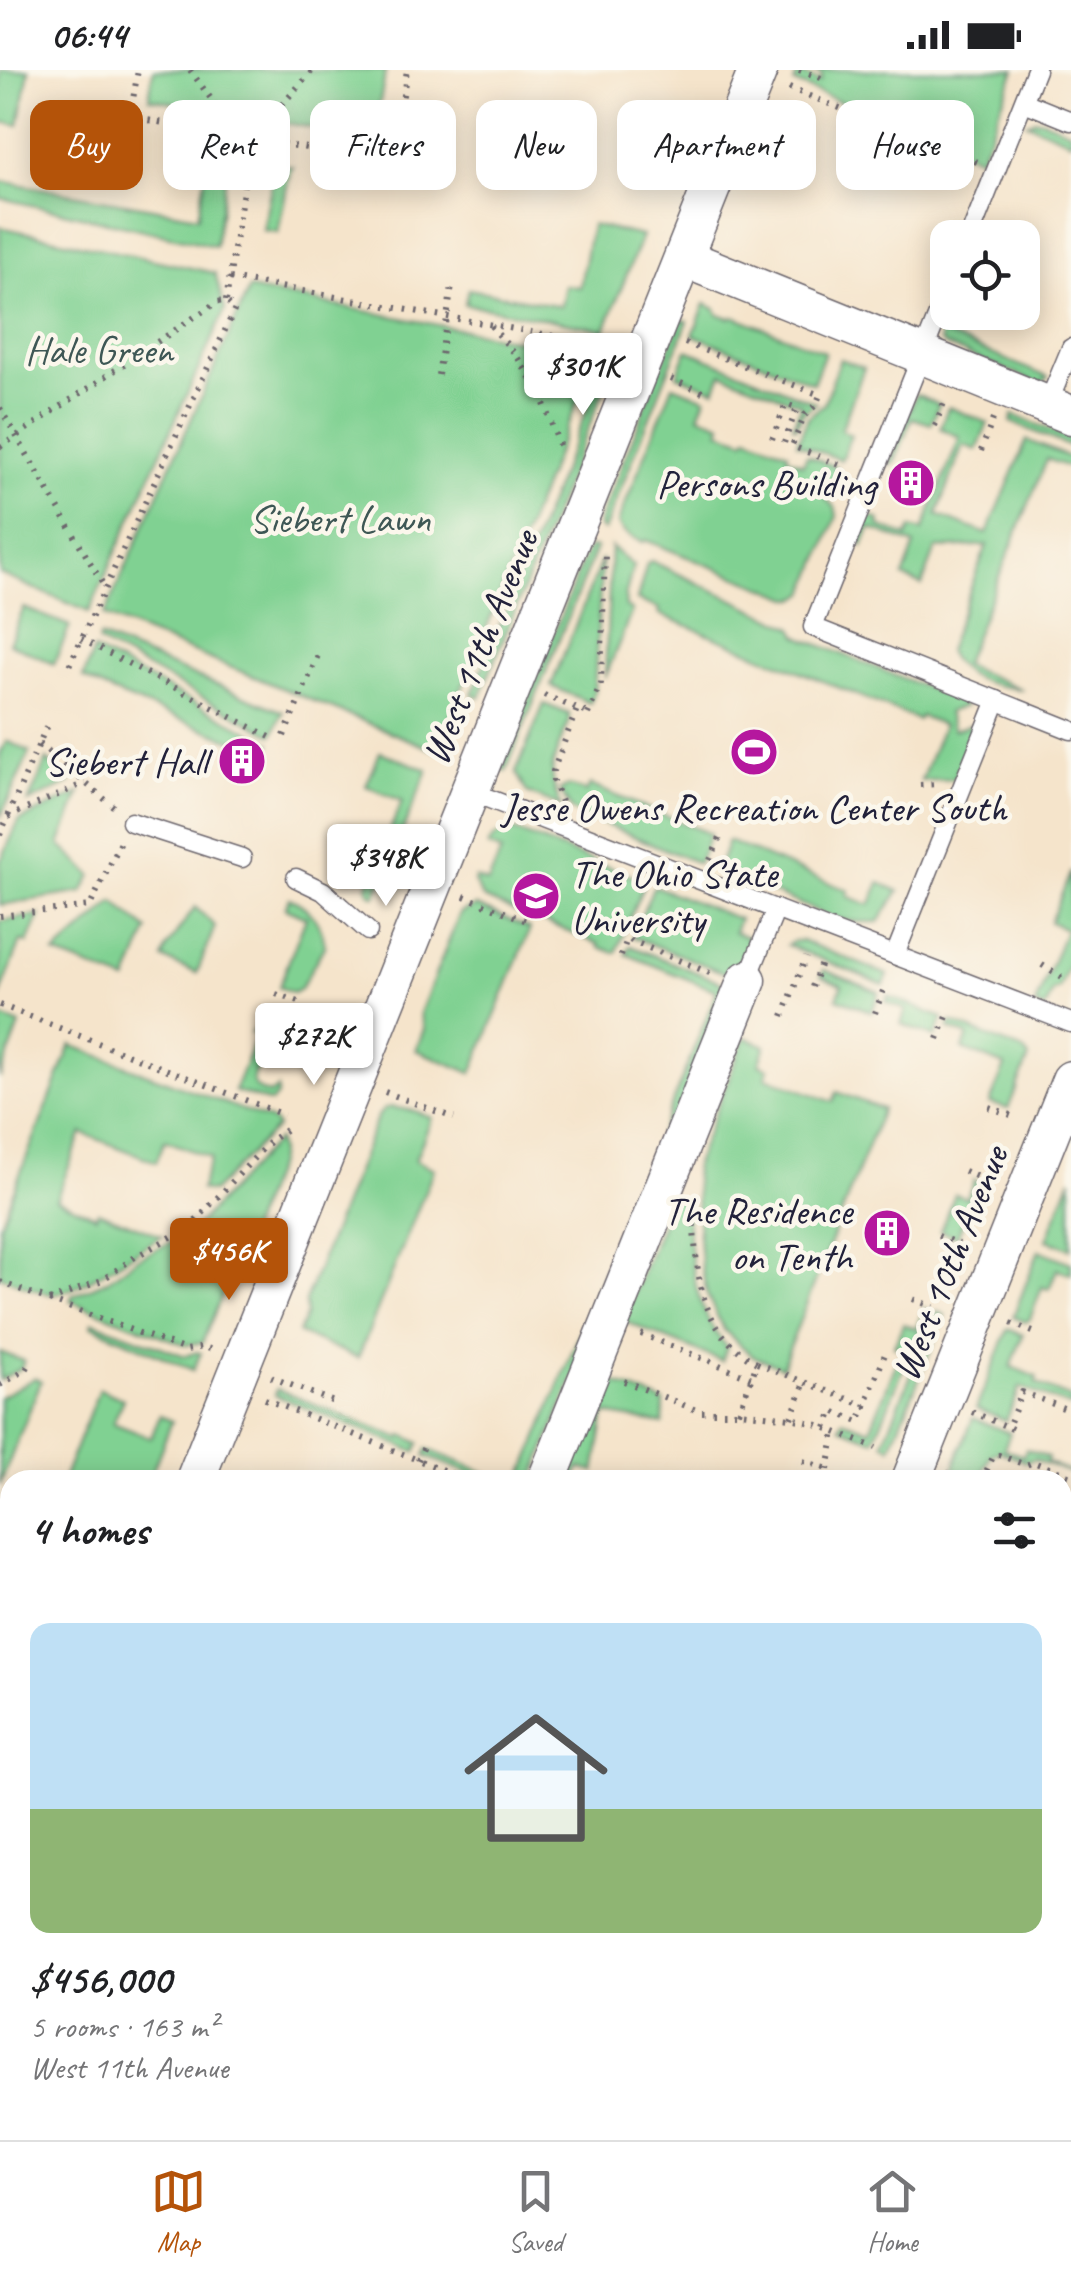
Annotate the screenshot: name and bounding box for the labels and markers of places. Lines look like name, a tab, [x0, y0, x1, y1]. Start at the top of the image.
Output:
pin: $301K	[513, 333, 653, 418]
building icon: Persons Building	[885, 457, 937, 509]
place label: Persons Building	[657, 459, 879, 509]
sports icon: Jesse Owens Recreation Center South	[728, 726, 780, 778]
building icon: Siebert Hall	[216, 735, 268, 787]
place label: Siebert Hall	[45, 737, 213, 787]
place label: Jesse Owens Recreation Center South	[500, 783, 1008, 833]
pin: $348K	[316, 824, 456, 909]
place label: The Ohio State University	[571, 849, 780, 945]
school or university icon: The Ohio State University	[510, 870, 562, 922]
pin: $272K	[244, 1003, 384, 1088]
place label: The Residence on Tenth	[664, 1186, 855, 1282]
building icon: The Residence on Tenth	[861, 1207, 913, 1259]
pin: $456K	[159, 1218, 299, 1303]

